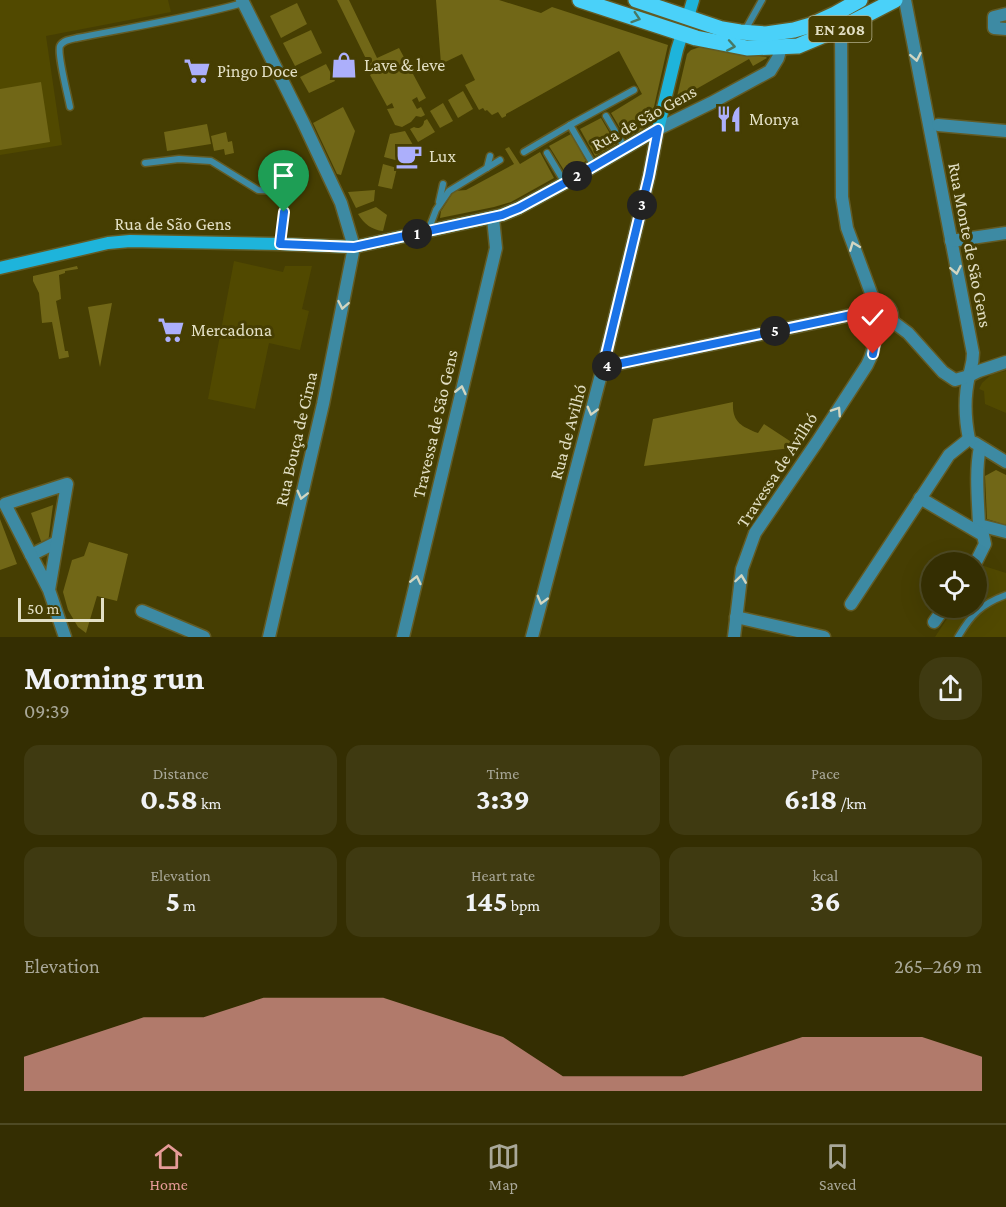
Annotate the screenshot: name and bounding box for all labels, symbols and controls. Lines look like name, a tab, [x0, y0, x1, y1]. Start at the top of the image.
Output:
one-way arrow	[630, 11, 641, 24]
road number: EN 208	[808, 16, 872, 42]
one-way arrow	[726, 39, 736, 52]
shop icon: Lave & leve	[329, 50, 359, 80]
one-way arrow	[909, 52, 922, 62]
place label: Lave & leve	[364, 55, 445, 75]
supermarket icon: Pingo Doce	[182, 56, 212, 86]
place label: Pingo Doce	[217, 61, 298, 81]
street label: Rua de São Gens	[588, 81, 700, 155]
restaurant icon: Monya	[714, 104, 744, 134]
place label: Monya	[749, 109, 799, 129]
cafe icon: Lux	[394, 141, 424, 171]
place label: Lux	[429, 146, 456, 166]
pin	[258, 150, 309, 212]
icon: arrive	[267, 159, 300, 192]
pin: 2	[562, 161, 592, 191]
street label: Rua Monte de São Gens	[944, 161, 996, 329]
text: 2	[573, 167, 581, 184]
pin: 3	[627, 190, 657, 220]
text: 3	[638, 196, 646, 213]
street label: Rua de São Gens	[115, 214, 231, 234]
pin: 1	[402, 219, 432, 249]
text: 1	[414, 225, 420, 242]
one-way arrow	[848, 242, 861, 252]
one-way arrow	[949, 264, 962, 274]
pin	[847, 292, 898, 354]
one-way arrow	[337, 299, 350, 309]
icon: check	[856, 301, 889, 334]
supermarket icon: Mercadona	[156, 315, 186, 345]
pin: 5	[760, 316, 790, 346]
place label: Mercadona	[191, 320, 272, 340]
text: 5	[771, 322, 779, 339]
street label: Travessa de São Gens	[408, 348, 462, 500]
pin: 4	[592, 351, 622, 381]
text: 4	[603, 357, 611, 374]
street label: Rua Bouça de Cima	[271, 370, 321, 508]
street label: Rua de Avilhó	[546, 382, 590, 482]
one-way arrow	[454, 385, 467, 395]
one-way arrow	[586, 406, 599, 416]
one-way arrow	[830, 407, 841, 418]
street label: Travessa de Avilhó	[732, 409, 822, 531]
one-way arrow	[297, 490, 310, 500]
map controls	[921, 552, 987, 618]
button: locate	[921, 552, 987, 618]
one-way arrow	[735, 574, 747, 584]
one-way arrow	[409, 575, 422, 585]
one-way arrow	[537, 594, 550, 604]
scale bar	[18, 595, 104, 622]
text: 50 m	[27, 600, 59, 617]
button: share	[919, 657, 982, 720]
text: Morning run	[24, 659, 205, 696]
text: 09:39	[24, 700, 70, 722]
text: Distance	[153, 765, 209, 782]
text: Time	[487, 765, 519, 782]
text: Pace	[811, 765, 840, 782]
text: 0.58	[140, 782, 198, 815]
text: 3:39	[476, 782, 530, 815]
text: 6:18	[784, 782, 837, 815]
text: km	[198, 795, 221, 812]
text: /km	[837, 795, 867, 812]
text: Elevation	[150, 867, 211, 884]
text: Heart rate	[471, 867, 535, 884]
text: kcal	[812, 867, 838, 884]
text: 5	[165, 884, 180, 917]
text: 145	[466, 884, 508, 917]
text: 36	[810, 884, 841, 917]
text: m	[180, 897, 196, 914]
text: bpm	[508, 897, 540, 914]
text: Elevation	[24, 955, 100, 977]
text: 265–269 m	[894, 955, 982, 977]
tab: Home	[150, 1140, 188, 1193]
tab: Map	[487, 1140, 520, 1193]
tab: Saved	[819, 1140, 856, 1193]

